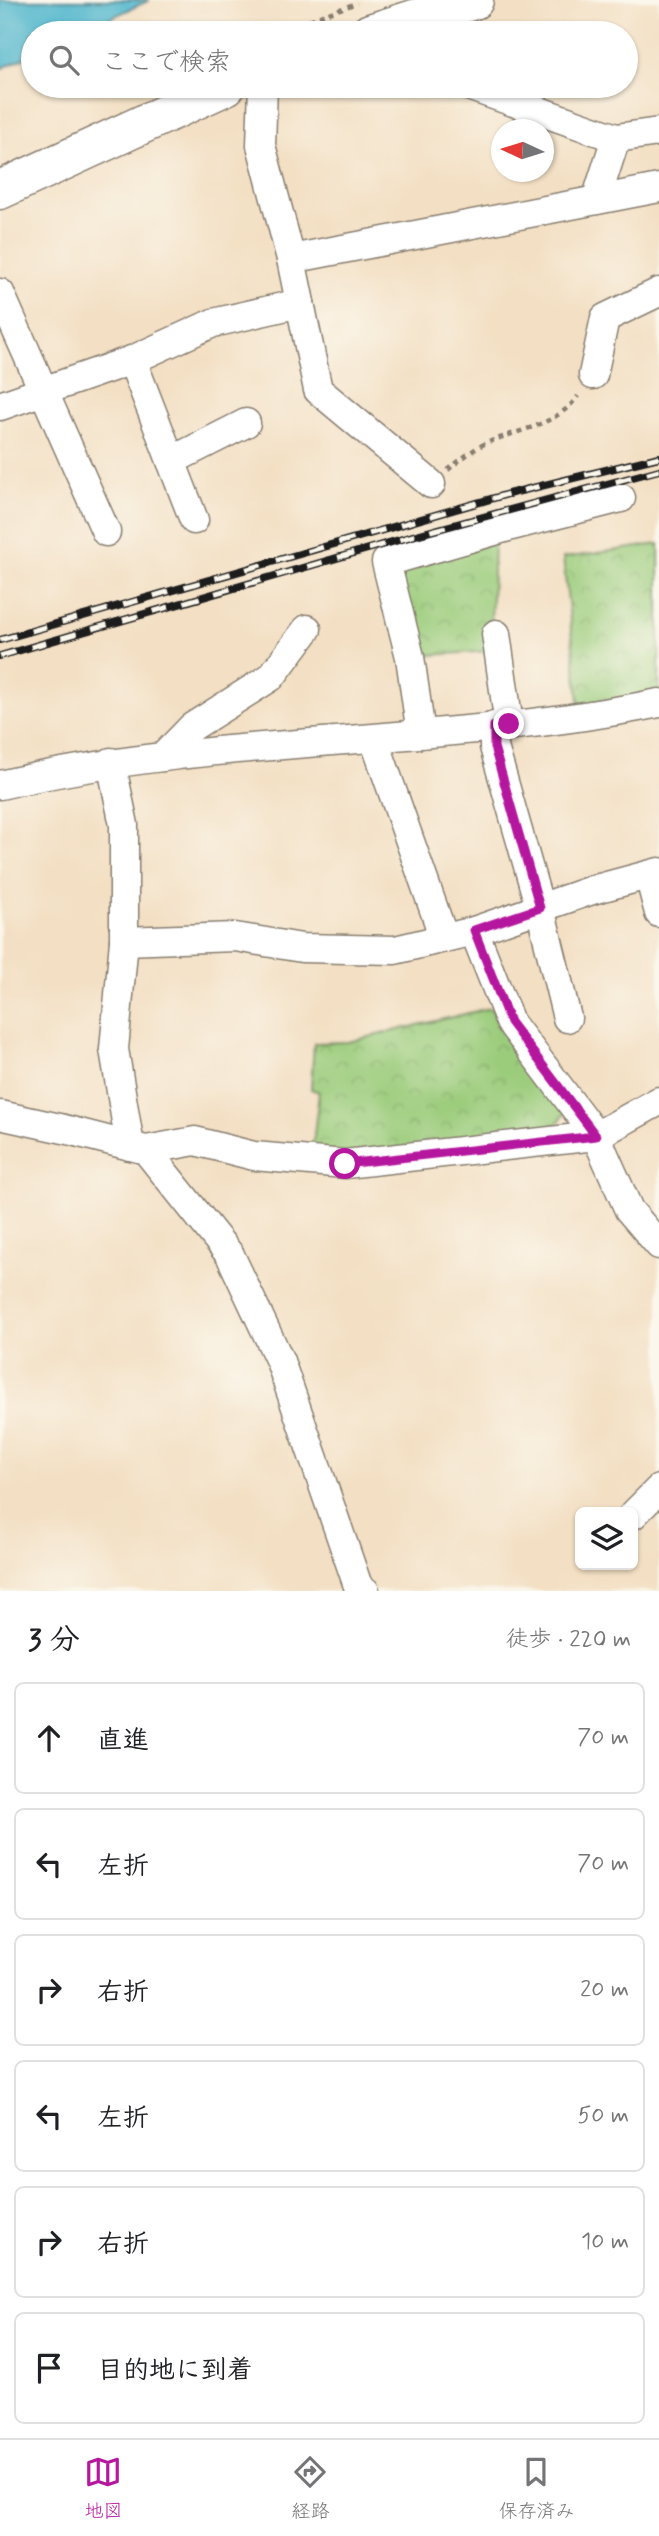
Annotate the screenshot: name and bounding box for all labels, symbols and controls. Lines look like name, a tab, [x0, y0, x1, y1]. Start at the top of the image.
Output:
search box	[21, 21, 638, 98]
icon: search	[45, 41, 83, 79]
text: ここで検索	[101, 46, 231, 80]
north arrow	[491, 119, 554, 182]
route end	[493, 708, 524, 739]
route start	[329, 1148, 360, 1179]
map controls	[575, 1507, 638, 1570]
button: layers	[575, 1507, 638, 1570]
text: 3 分	[28, 1621, 80, 1660]
text: 徒歩 · 220 m	[506, 1625, 631, 1655]
icon: ahead	[30, 1719, 68, 1757]
text: 70 m	[577, 1723, 629, 1753]
text: 直進	[97, 1724, 149, 1758]
icon: left	[30, 1845, 68, 1883]
text: 70 m	[577, 1849, 629, 1879]
text: 左折	[97, 1850, 149, 1884]
icon: right	[30, 1971, 68, 2009]
text: 20 m	[580, 1975, 629, 2005]
text: 右折	[97, 1976, 149, 2010]
icon: left	[30, 2097, 68, 2135]
text: 50 m	[578, 2101, 629, 2131]
text: 左折	[97, 2102, 149, 2136]
icon: right	[30, 2223, 68, 2261]
text: 10 m	[581, 2227, 629, 2257]
text: 右折	[97, 2228, 149, 2262]
icon: arrive	[30, 2349, 68, 2387]
text: 目的地に到着	[97, 2354, 253, 2388]
tab: 地図	[84, 2453, 123, 2524]
tab: 経路	[291, 2453, 330, 2524]
tab: 保存済み	[498, 2453, 575, 2524]

